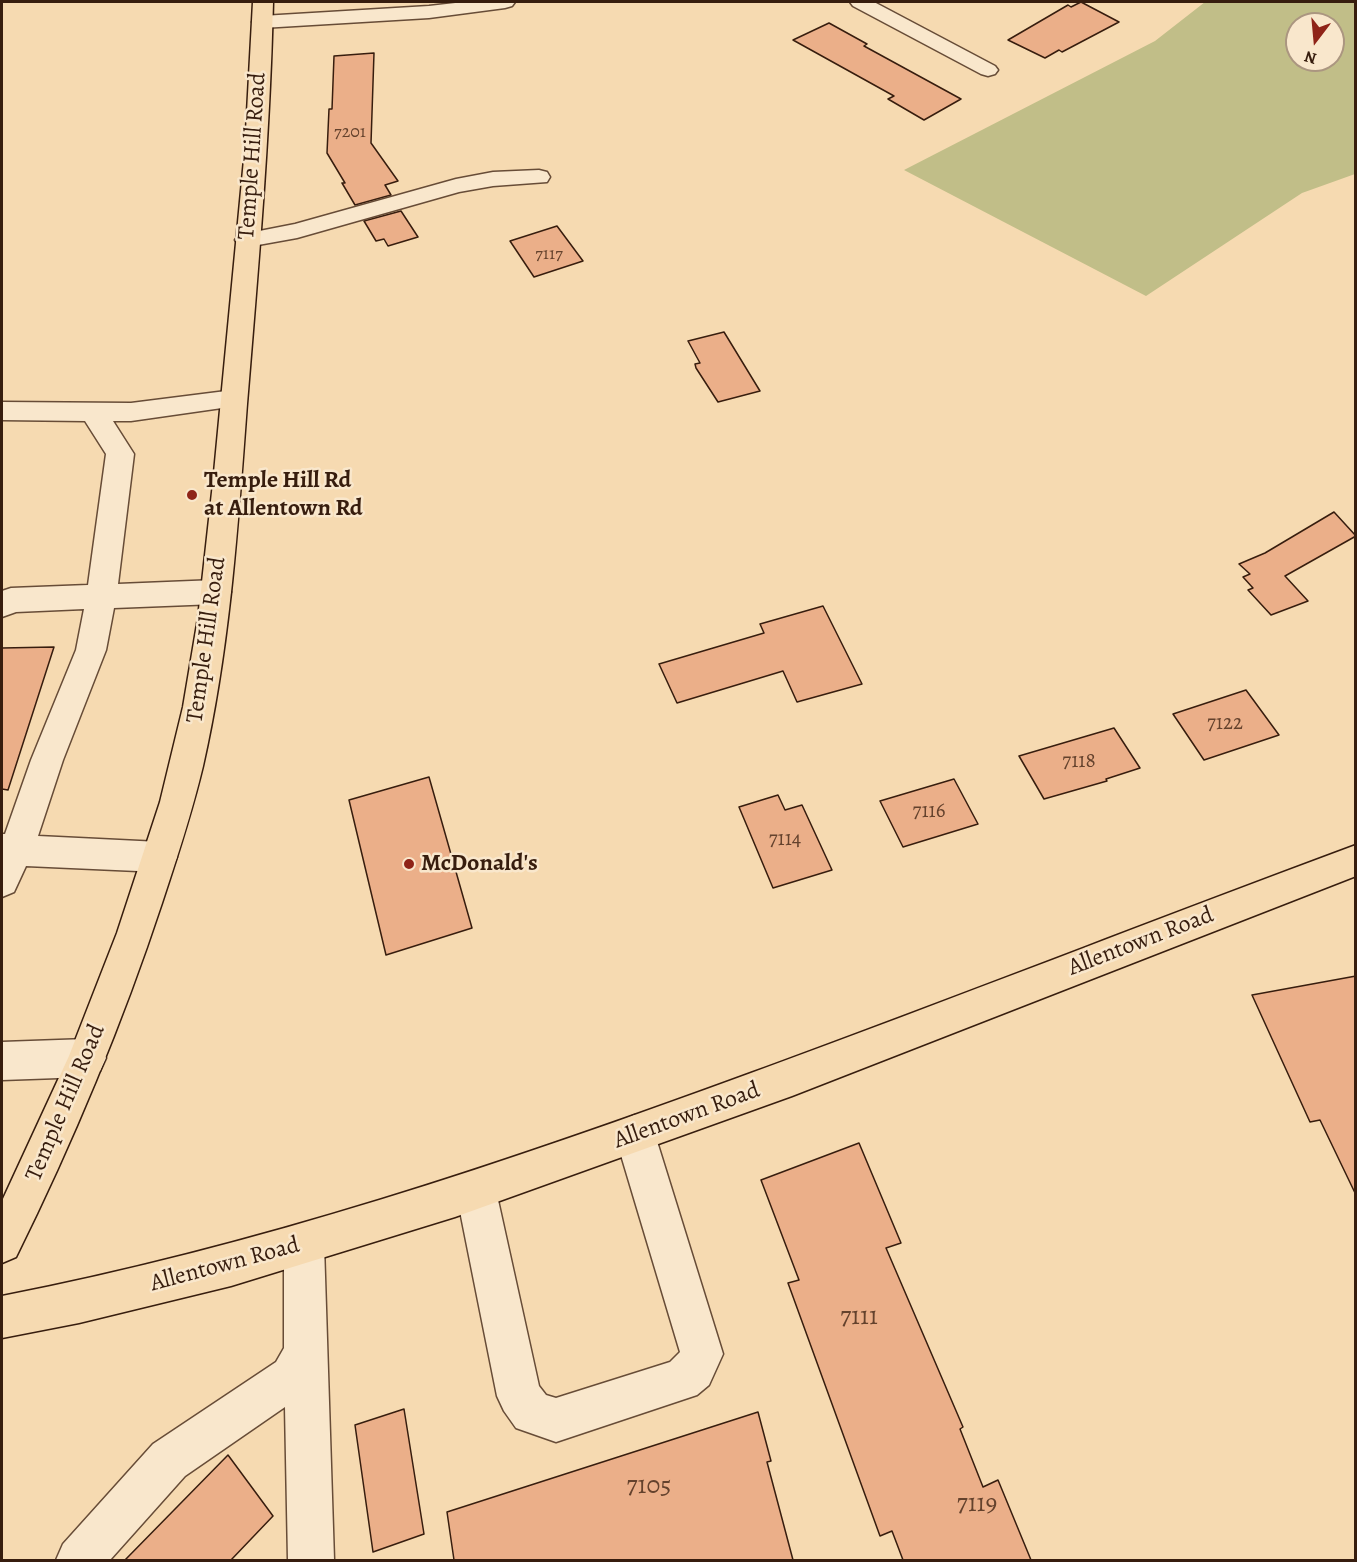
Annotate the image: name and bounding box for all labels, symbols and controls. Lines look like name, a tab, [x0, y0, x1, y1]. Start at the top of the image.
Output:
north arrow	[1285, 12, 1345, 72]
text: N	[1302, 45, 1319, 70]
street label: Temple Hill Road	[233, 71, 273, 241]
house number: 7201	[334, 122, 366, 144]
house number: 7117	[535, 244, 563, 266]
place label: Temple Hill Rd at Allentown Rd	[204, 467, 363, 523]
marker: Temple Hill Rd at Allentown Rd	[185, 488, 199, 502]
street label: Temple Hill Road	[181, 555, 233, 725]
house number: 7122	[1207, 711, 1243, 737]
house number: 7118	[1062, 749, 1096, 775]
house number: 7116	[913, 799, 945, 825]
house number: 7114	[769, 827, 801, 853]
place label: McDonald's	[421, 850, 538, 878]
marker: McDonald's	[402, 857, 416, 871]
street label: Allentown Road	[1064, 901, 1218, 983]
street label: Temple Hill Road	[20, 1020, 112, 1186]
street label: Allentown Road	[610, 1076, 764, 1156]
street label: Allentown Road	[147, 1231, 303, 1299]
house number: 7111	[840, 1302, 878, 1334]
house number: 7105	[627, 1471, 671, 1503]
house number: 7119	[957, 1489, 997, 1521]

